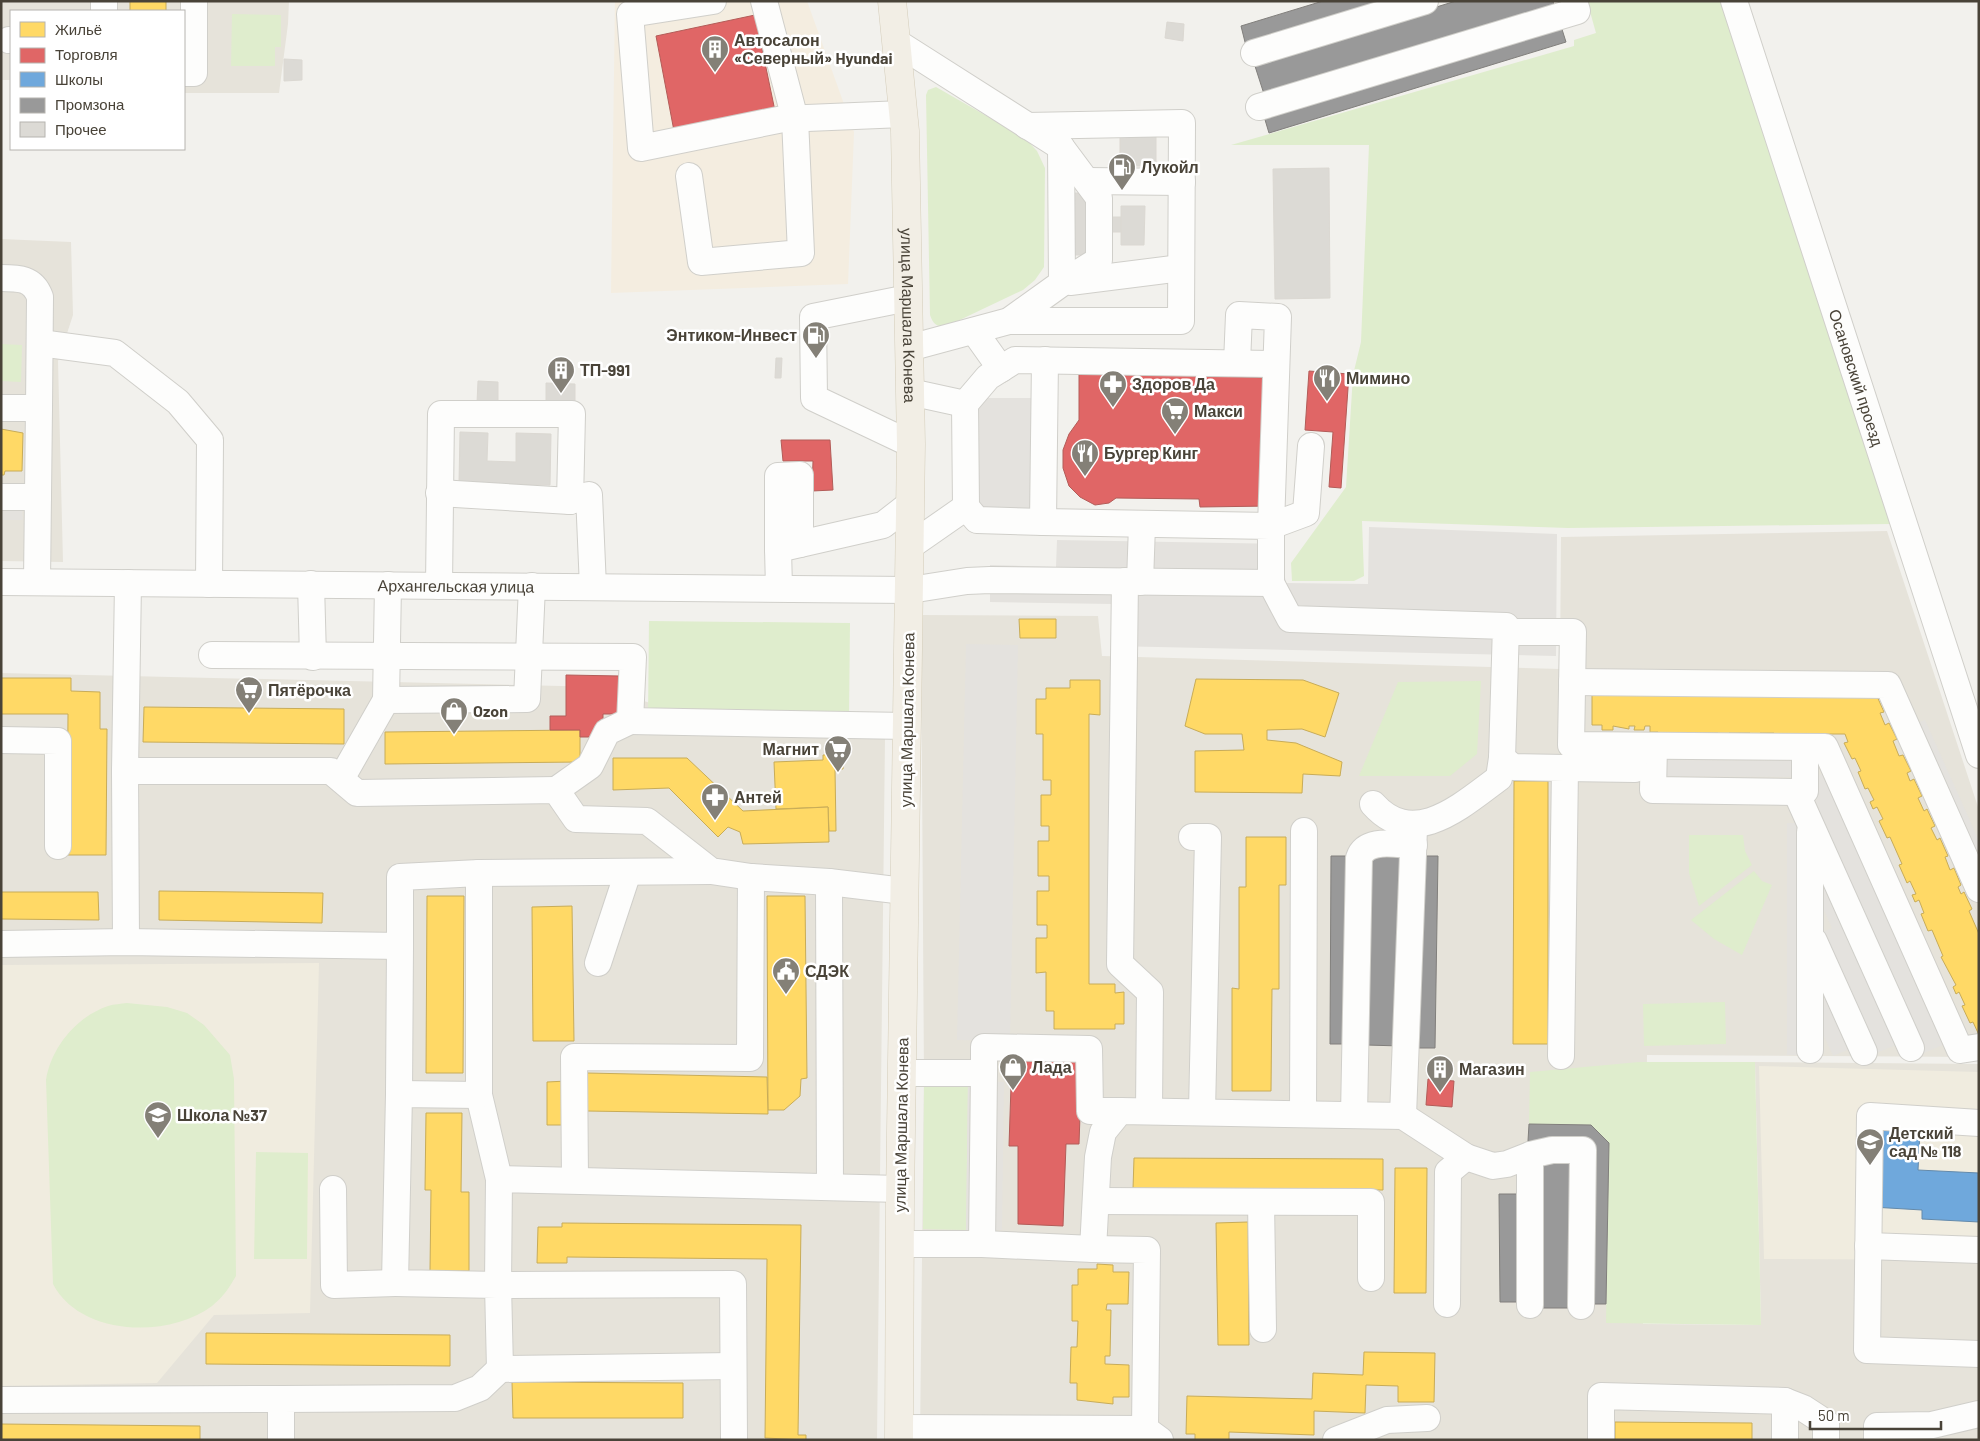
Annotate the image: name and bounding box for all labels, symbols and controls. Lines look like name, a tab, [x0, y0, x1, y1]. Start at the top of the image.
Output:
legend	[10, 10, 185, 150]
text: Жильё	[55, 20, 102, 38]
place label: Автосалон «Северный» Hyundai	[734, 30, 893, 67]
building icon: Автосалон «Северный» Hyundai	[700, 34, 730, 73]
text: Торговля	[55, 45, 118, 63]
text: Школы	[55, 70, 103, 88]
text: Промзона	[55, 95, 125, 113]
text: Прочее	[55, 120, 107, 138]
fuel station icon: Лукойл	[1107, 152, 1137, 191]
place label: Лукойл	[1141, 157, 1199, 176]
street label: улица Маршала Конева	[898, 228, 920, 403]
street label: Осановский проезд	[1826, 307, 1888, 449]
fuel station icon: Энтиком-Инвест	[801, 320, 831, 359]
place label: Энтиком-Инвест	[666, 325, 797, 344]
building icon: ТП-991	[546, 355, 576, 394]
place label: ТП-991	[580, 360, 630, 379]
restaurant icon: Мимино	[1312, 363, 1342, 402]
place label: Мимино	[1346, 368, 1411, 387]
pharmacy icon: Здоров Да	[1098, 369, 1128, 408]
place label: Здоров Да	[1132, 374, 1215, 393]
supermarket icon: Макси	[1160, 396, 1190, 435]
place label: Макси	[1194, 401, 1243, 420]
restaurant icon: Бургер Кинг	[1070, 438, 1100, 477]
place label: Бургер Кинг	[1104, 443, 1199, 462]
street label: Архангельская улица	[378, 575, 534, 596]
street label: улица Маршала Конева	[895, 632, 918, 808]
supermarket icon: Пятёрочка	[234, 675, 264, 714]
place label: Пятёрочка	[268, 680, 351, 699]
shop icon: Ozon	[439, 696, 469, 735]
place label: Ozon	[473, 701, 508, 720]
supermarket icon: Магнит	[823, 734, 853, 773]
place label: Магнит	[763, 739, 819, 758]
pharmacy icon: Антей	[700, 782, 730, 821]
place label: Антей	[734, 787, 782, 806]
public building icon: СДЭК	[771, 956, 801, 995]
place label: СДЭК	[805, 961, 849, 980]
street label: улица Маршала Конева	[889, 1037, 912, 1213]
shop icon: Лада	[998, 1052, 1028, 1091]
building icon: Магазин	[1425, 1054, 1455, 1093]
place label: Лада	[1032, 1057, 1072, 1076]
place label: Магазин	[1459, 1059, 1525, 1078]
school or university icon: Школа №37	[143, 1100, 173, 1139]
place label: Школа №37	[177, 1105, 267, 1124]
place label: Детский сад № 118	[1889, 1123, 1962, 1160]
school or university icon: Детский сад № 118	[1855, 1127, 1885, 1166]
scale bar	[1810, 1398, 1941, 1430]
text: 50 m	[1818, 1406, 1850, 1424]

